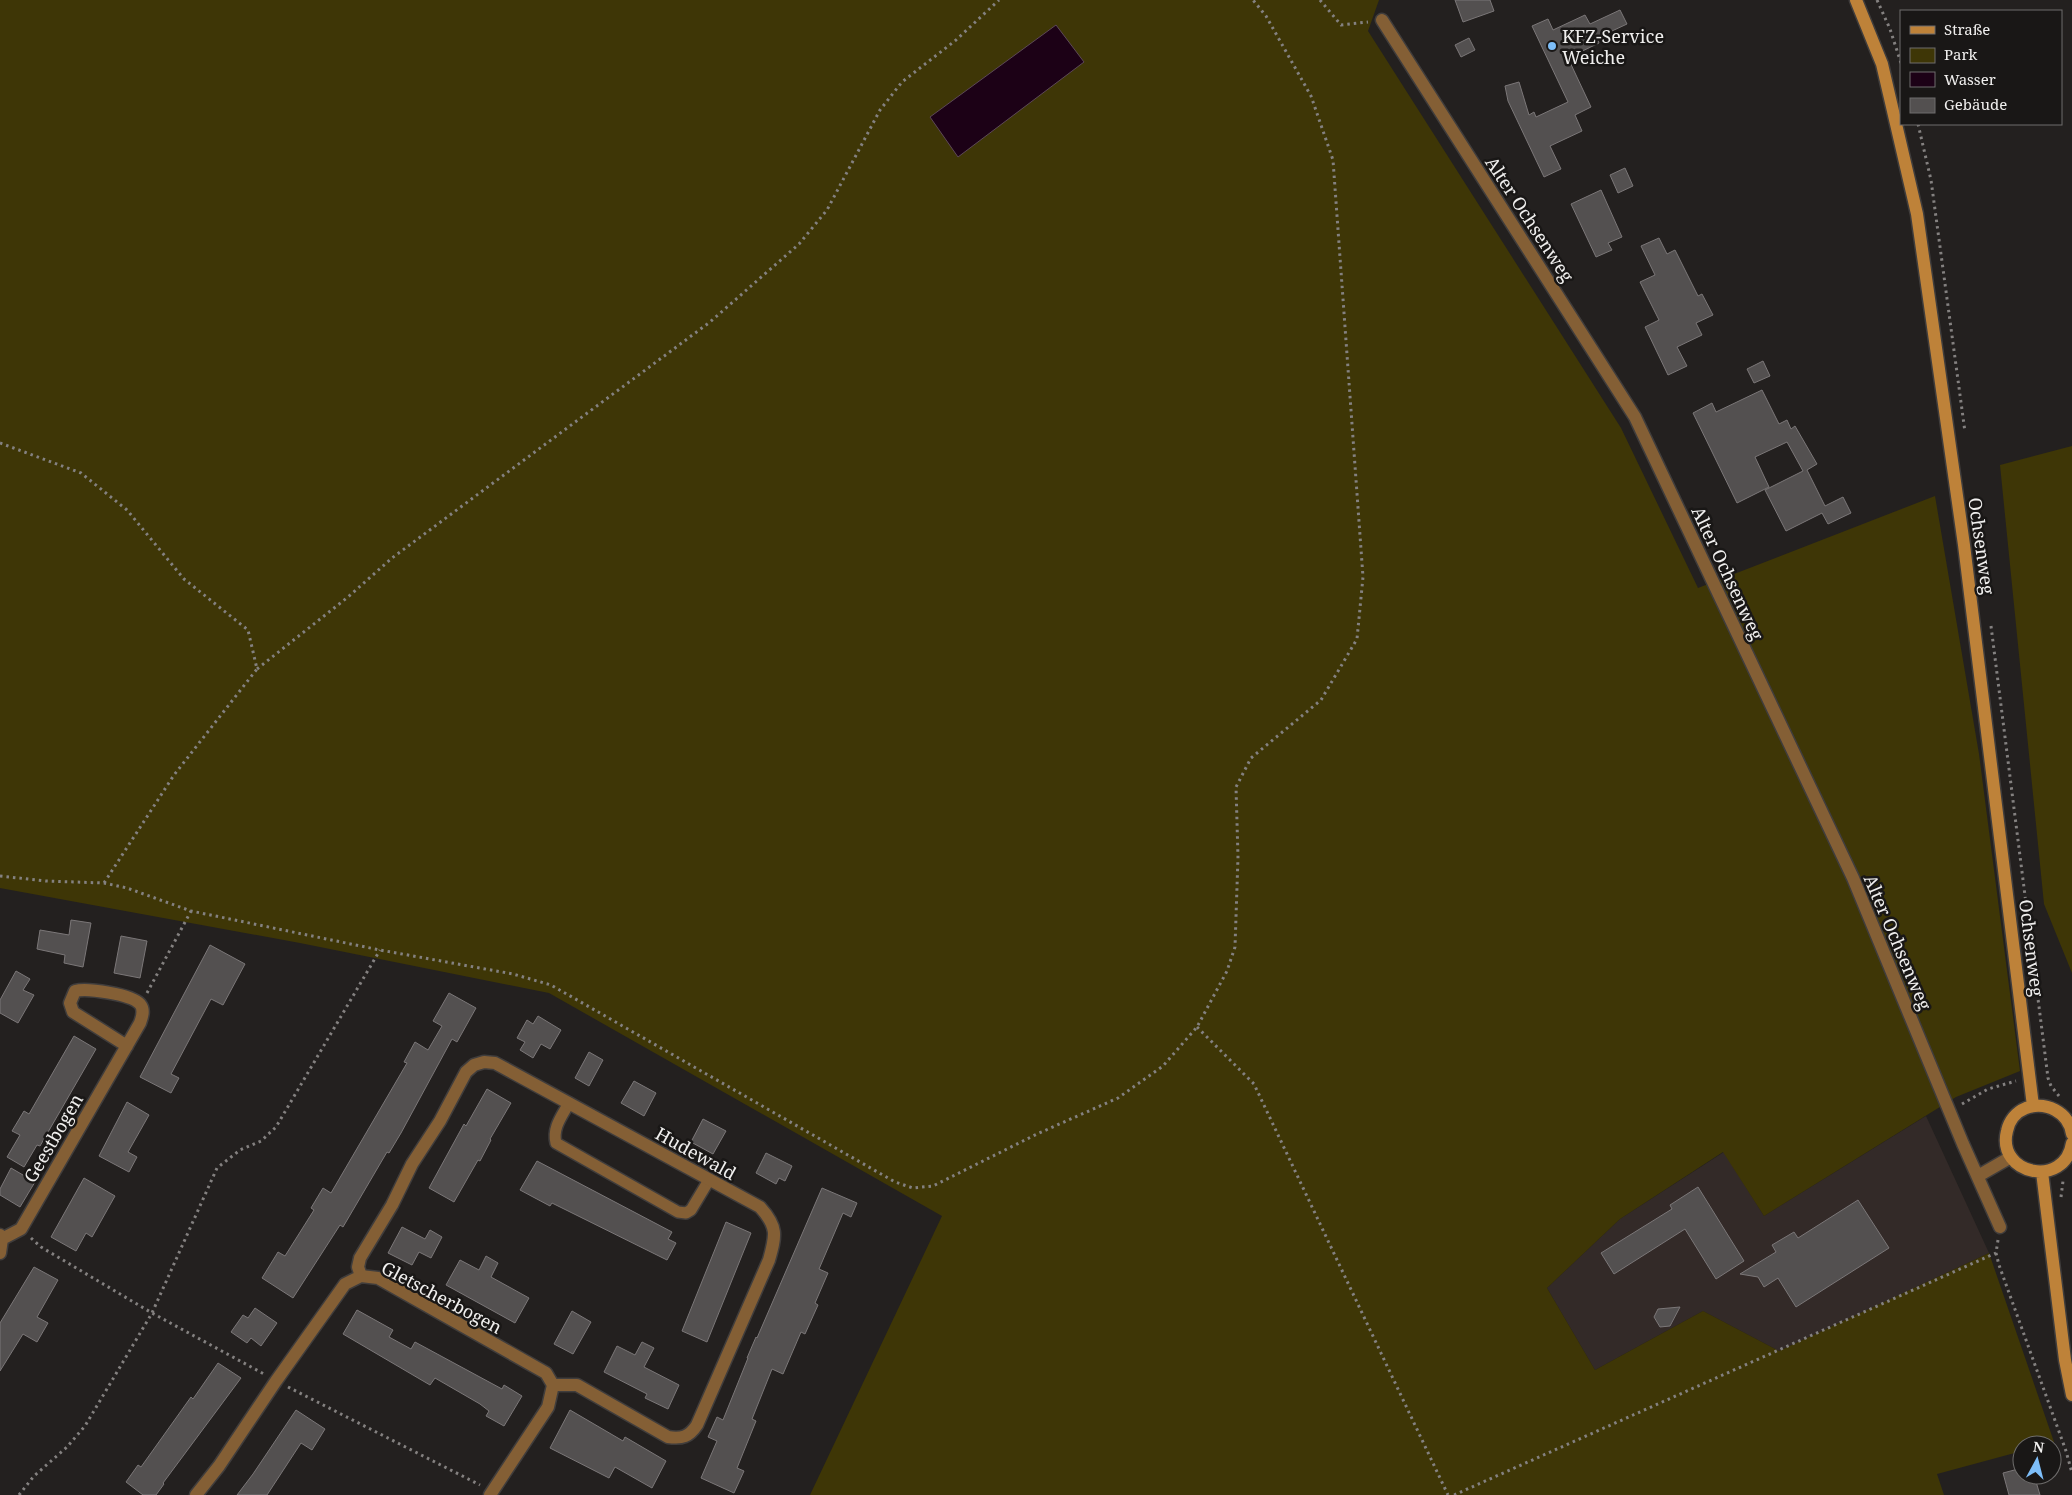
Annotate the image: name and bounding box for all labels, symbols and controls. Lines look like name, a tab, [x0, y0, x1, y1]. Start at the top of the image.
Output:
legend	[1900, 10, 2062, 125]
text: Straße	[1944, 19, 1990, 39]
place label: KFZ-Service Weiche	[1562, 24, 1664, 69]
marker: KFZ-Service Weiche	[1546, 40, 1558, 52]
text: Park	[1944, 44, 1978, 64]
text: Wasser	[1944, 69, 1996, 89]
text: Gebäude	[1944, 94, 2007, 114]
street label: Alter Ochsenweg	[1480, 152, 1580, 287]
street label: Ochsenweg	[1963, 496, 2001, 596]
street label: Alter Ochsenweg	[1686, 502, 1770, 644]
street label: Alter Ochsenweg	[1859, 870, 1938, 1014]
street label: Ochsenweg	[2014, 898, 2050, 998]
street label: Geestbogen	[18, 1089, 88, 1187]
street label: Hudewald	[651, 1121, 741, 1185]
street label: Gletscherbogen	[378, 1255, 507, 1339]
north arrow	[2012, 1435, 2062, 1485]
text: N	[2032, 1436, 2045, 1457]

